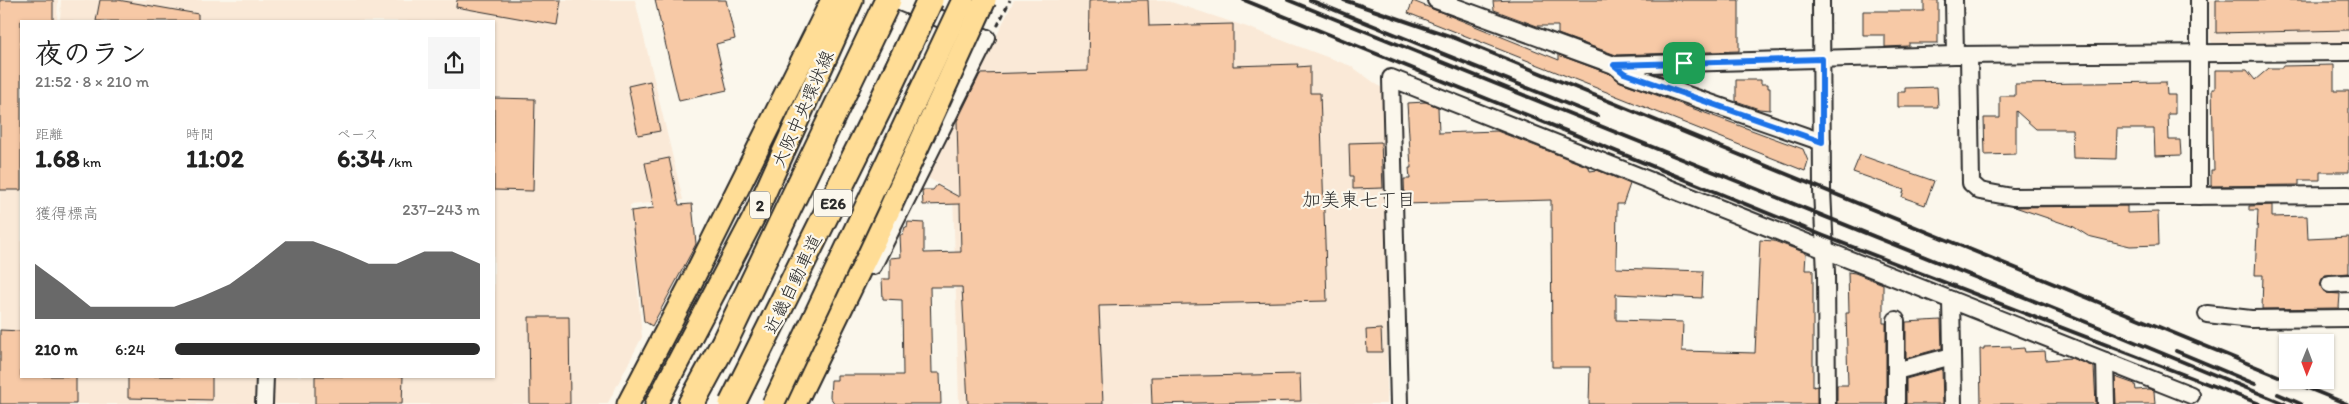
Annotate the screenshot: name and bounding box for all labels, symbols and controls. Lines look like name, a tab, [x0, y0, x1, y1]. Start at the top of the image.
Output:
text: 夜のラン	[35, 36, 147, 70]
button: share	[428, 37, 480, 89]
pin	[1663, 42, 1705, 84]
street label: 大阪中央環状線	[767, 47, 839, 171]
icon: arrive	[1670, 49, 1698, 77]
text: 21:52 · 8 × 210 m	[35, 72, 149, 91]
text: 距離	[35, 126, 63, 143]
text: 時間	[186, 126, 214, 143]
text: ペース	[337, 126, 378, 143]
text: 1.68	[35, 143, 80, 173]
text: 11:02	[186, 143, 244, 173]
text: 6:34	[337, 143, 385, 173]
text: km	[80, 154, 101, 171]
text: /km	[385, 154, 413, 171]
district label: 加美東七丁目	[1302, 188, 1416, 211]
road number: E26	[814, 190, 852, 217]
road number: 2	[750, 192, 770, 218]
text: 237–243 m	[402, 200, 480, 219]
text: 獲得標高	[35, 204, 99, 223]
street label: 近畿自動車道	[759, 231, 827, 337]
north arrow	[2279, 334, 2334, 389]
map controls	[2279, 334, 2334, 389]
text: 210 m	[35, 340, 78, 359]
text: 6:24	[115, 340, 145, 359]

